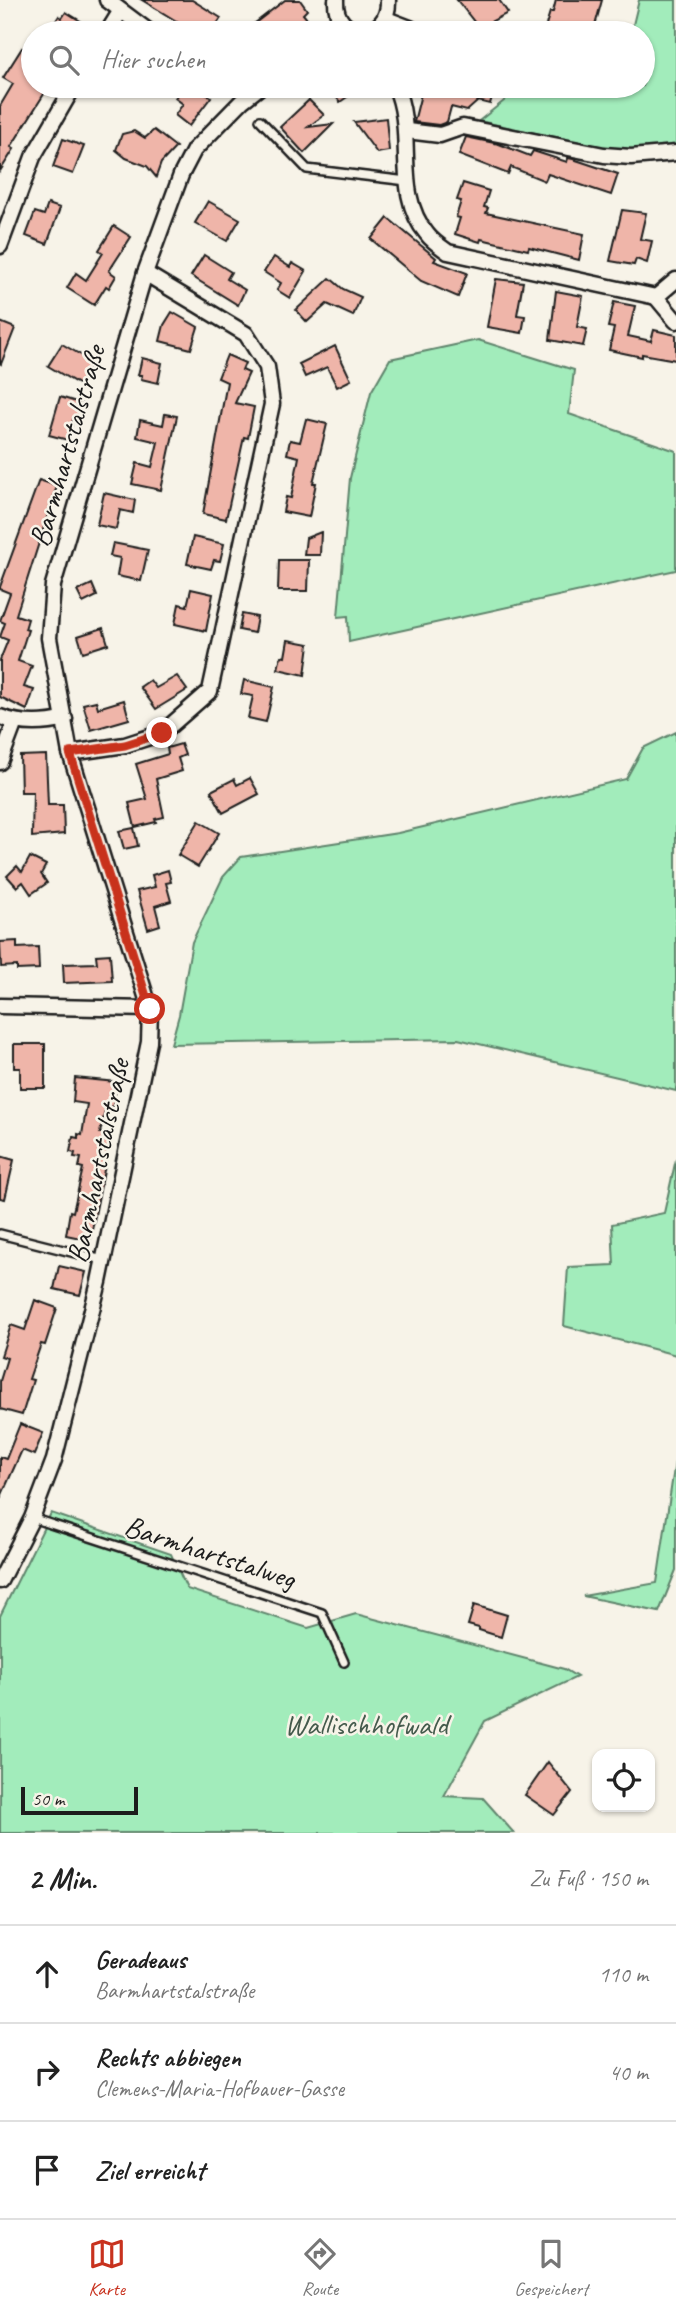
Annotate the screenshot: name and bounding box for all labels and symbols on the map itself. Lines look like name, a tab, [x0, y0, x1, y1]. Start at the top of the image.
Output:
street label: Barmhartstalstraße	[20, 339, 114, 551]
route end	[146, 717, 177, 748]
route start	[134, 993, 165, 1024]
street label: Barmhartstalstraße	[58, 1053, 139, 1266]
street label: Barmhartstalweg	[120, 1506, 302, 1598]
park label: Wallischhofwald	[284, 1705, 452, 1743]
scale bar	[21, 1784, 138, 1816]

